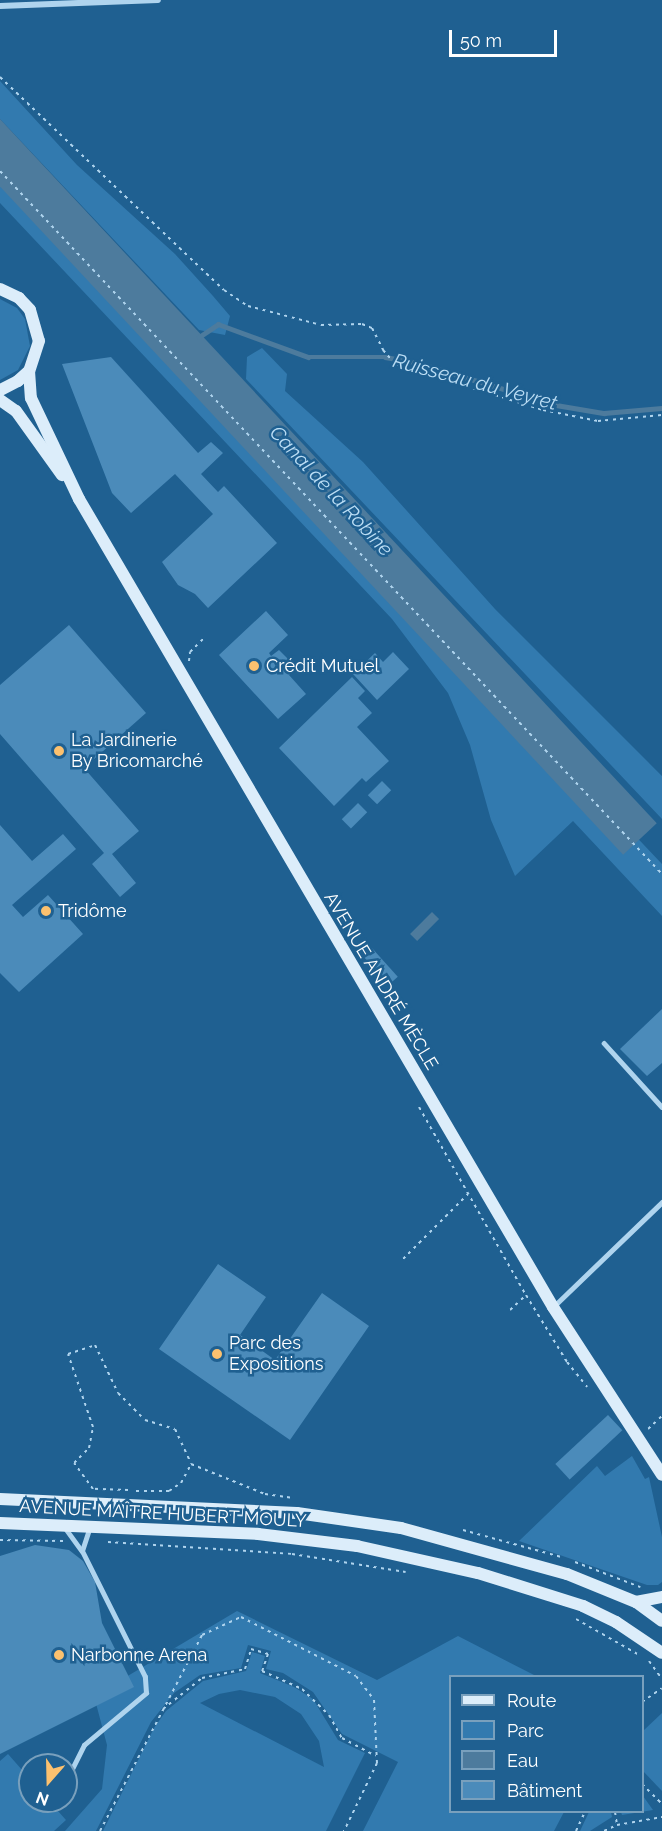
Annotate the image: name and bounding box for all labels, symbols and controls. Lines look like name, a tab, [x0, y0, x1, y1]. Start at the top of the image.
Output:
scale bar	[452, 18, 560, 56]
text: 50 m	[460, 30, 502, 51]
water label: Ruisseau du Veyret	[390, 348, 560, 416]
water label: Canal de la Robine	[264, 421, 398, 561]
place label: Crédit Mutuel	[266, 655, 379, 677]
marker: Crédit Mutuel	[247, 659, 261, 673]
place label: La Jardinerie By Bricomarché	[71, 730, 203, 772]
marker: La Jardinerie By Bricomarché	[52, 744, 66, 758]
street label: AVENUE ANDRÉ MÈCLE	[319, 888, 443, 1074]
place label: Tridôme	[58, 900, 127, 922]
marker: Tridôme	[39, 904, 53, 918]
place label: Parc des Expositions	[229, 1333, 323, 1376]
marker: Parc des Expositions	[210, 1347, 224, 1361]
street label: AVENUE MAÎTRE HUBERT MOULY	[19, 1496, 307, 1532]
place label: Narbonne Arena	[71, 1644, 208, 1666]
marker: Narbonne Arena	[52, 1648, 66, 1662]
legend	[449, 1675, 644, 1813]
text: Route	[507, 1690, 556, 1711]
text: Parc	[507, 1720, 544, 1741]
text: Eau	[507, 1750, 538, 1771]
north arrow	[18, 1753, 78, 1813]
text: Bâtiment	[507, 1780, 582, 1801]
text: N	[33, 1787, 51, 1810]

